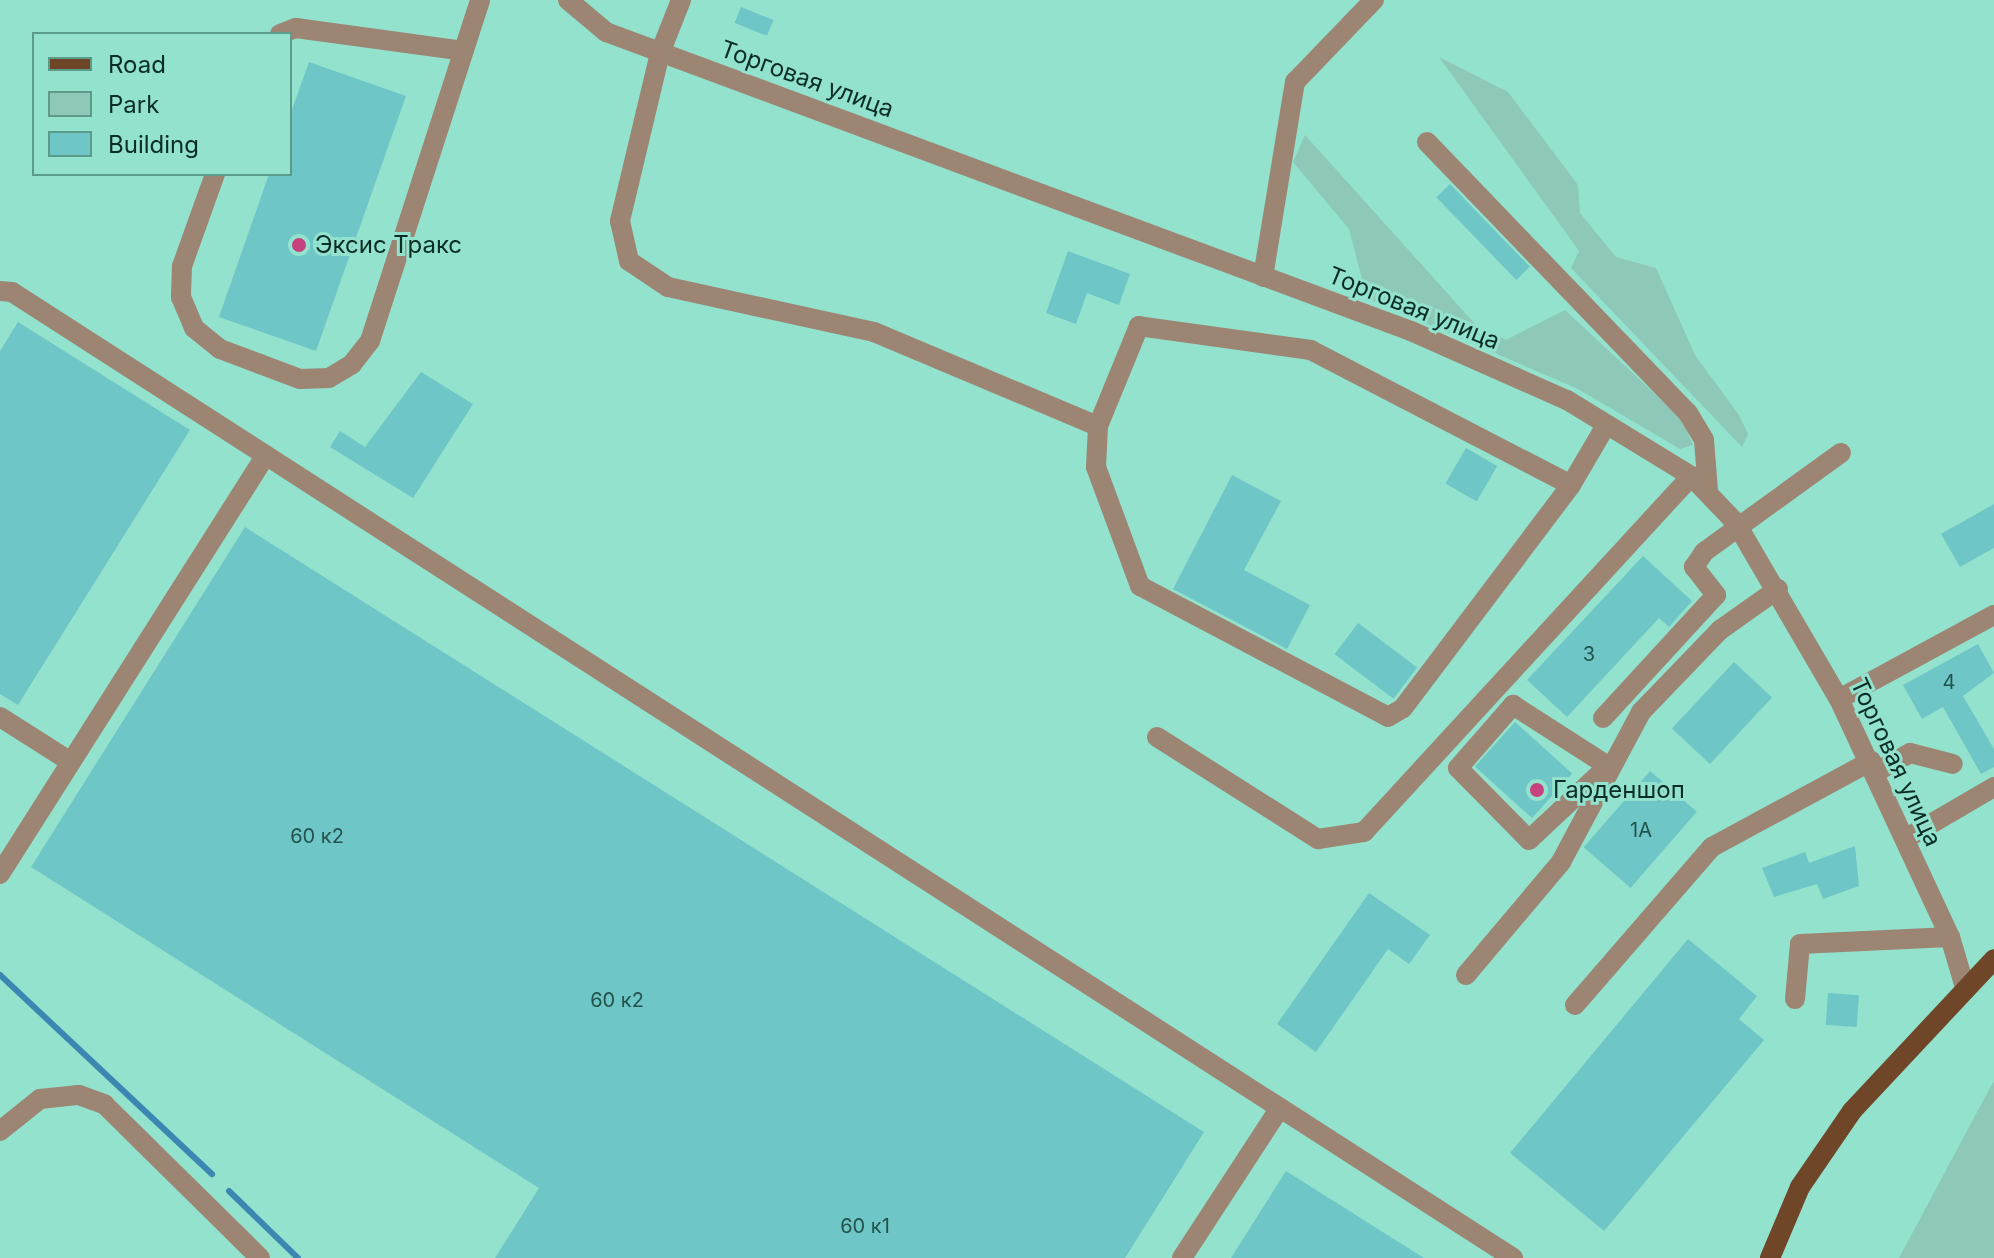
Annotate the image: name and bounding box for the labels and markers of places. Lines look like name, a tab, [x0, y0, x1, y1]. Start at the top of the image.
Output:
place label: Эксис Тракс	[315, 231, 462, 259]
marker: Эксис Тракс	[290, 236, 308, 254]
place label: Гарденшоп	[1553, 776, 1685, 804]
marker: Гарденшоп	[1528, 781, 1546, 799]

